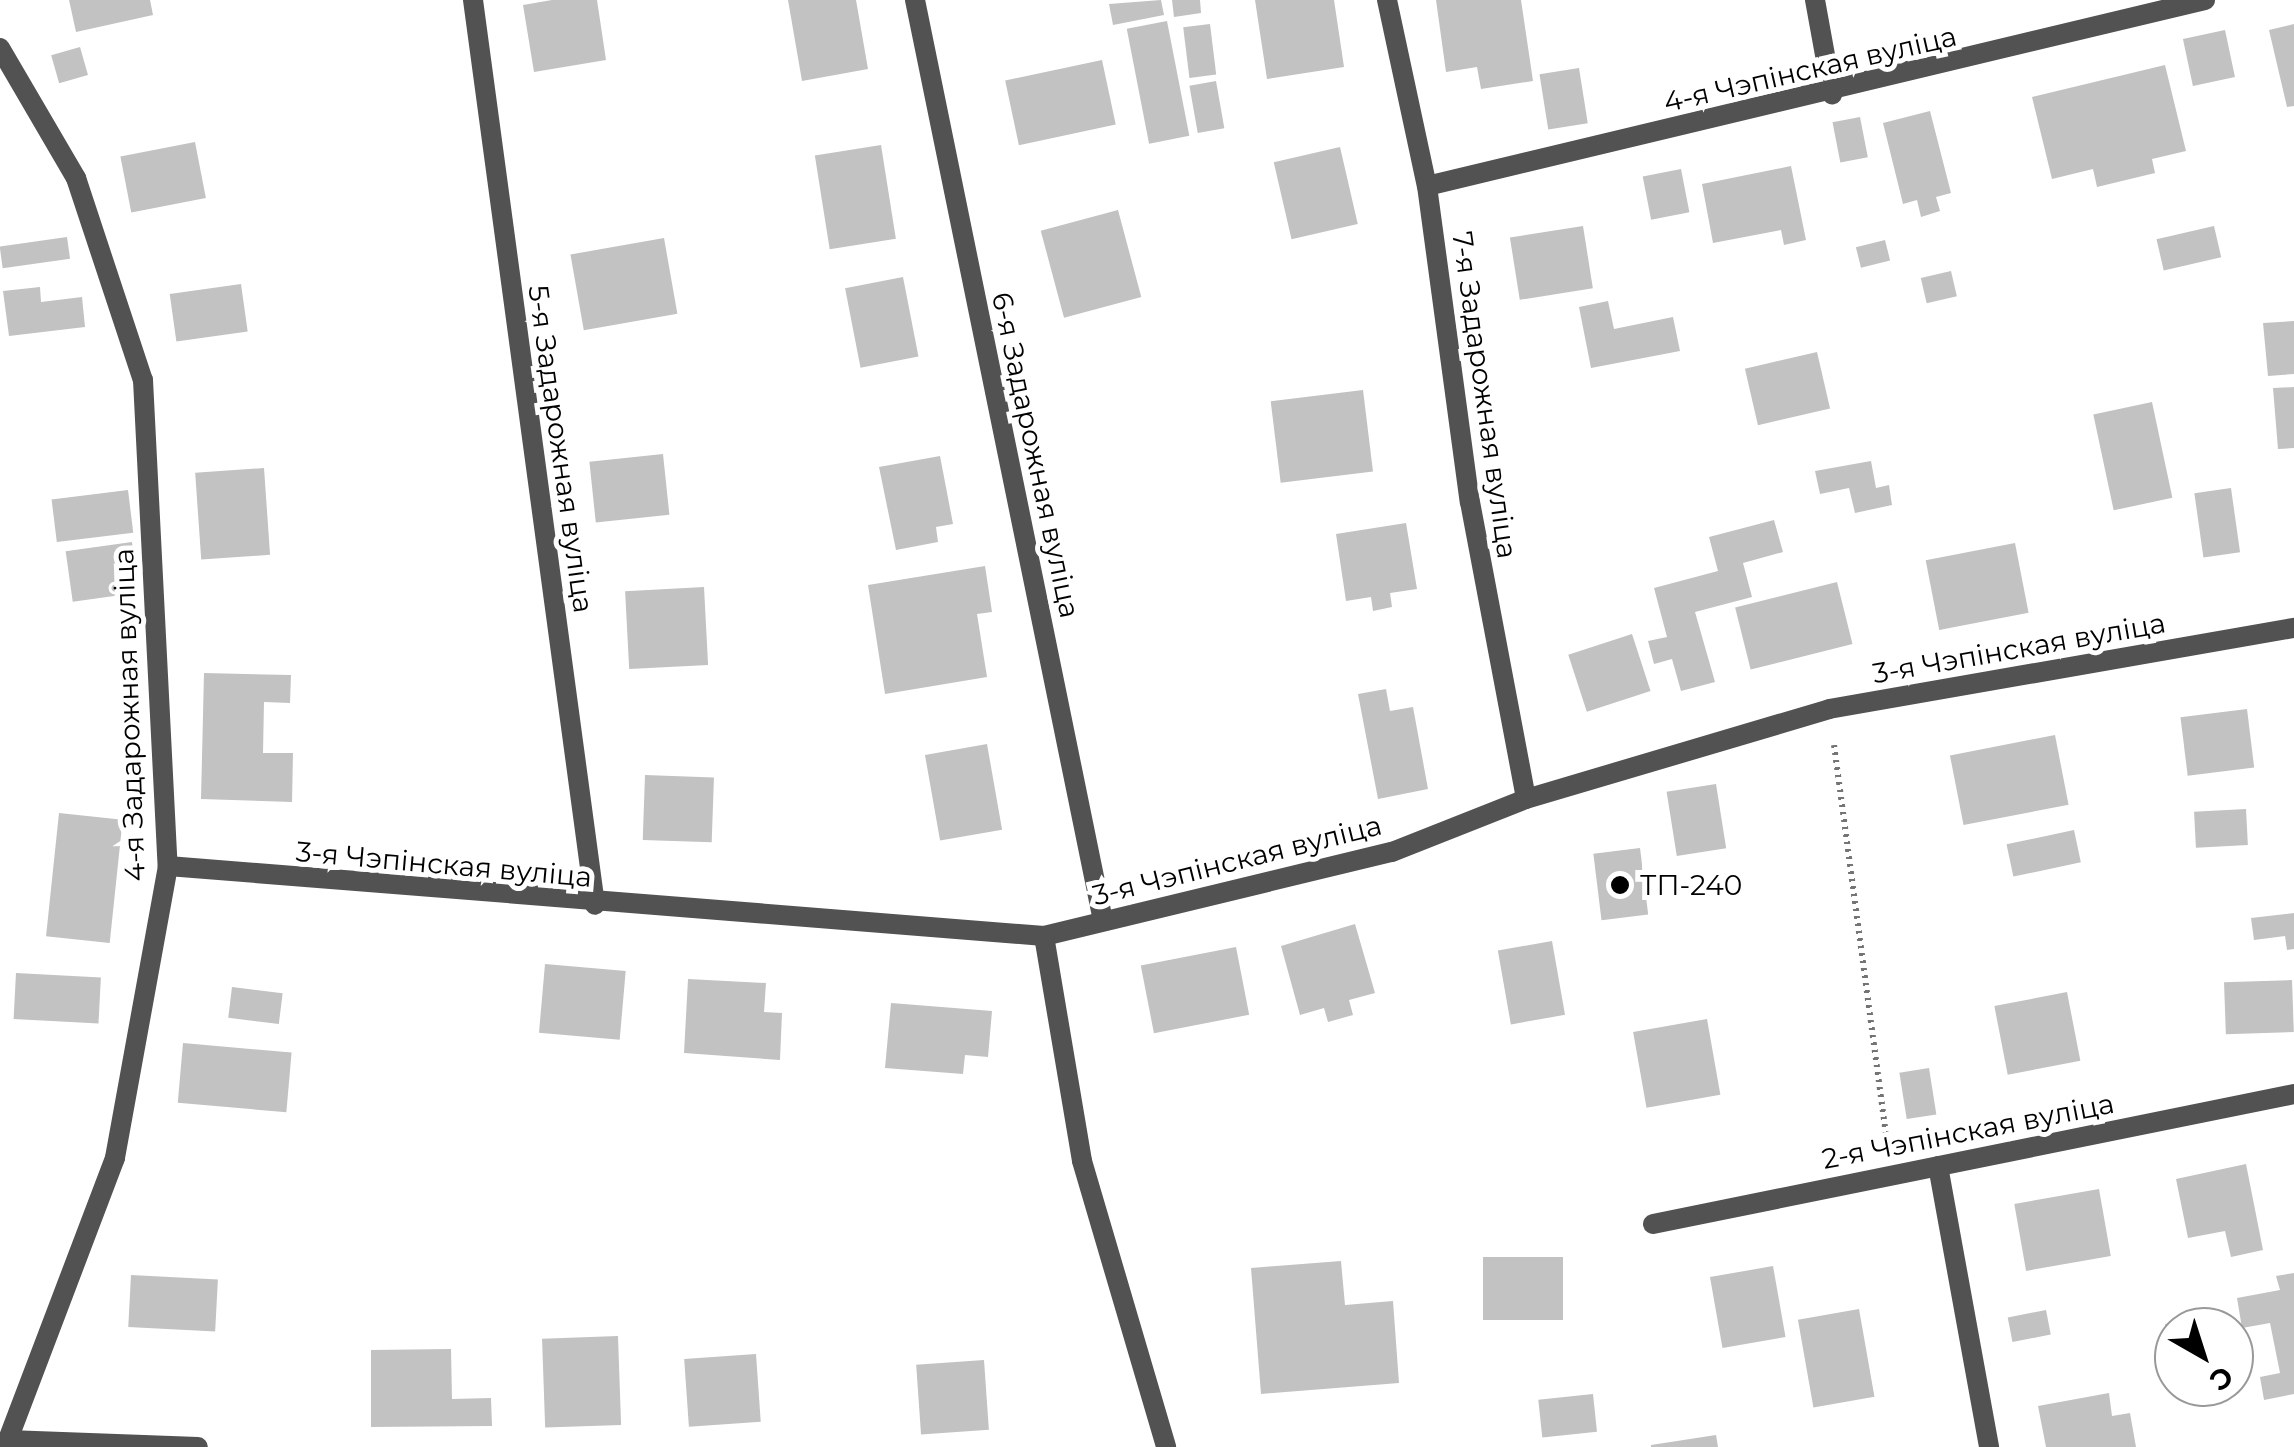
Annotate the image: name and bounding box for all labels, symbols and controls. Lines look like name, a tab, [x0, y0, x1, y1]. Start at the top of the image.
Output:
street label: 4-я Чэпінская вуліца	[1660, 19, 1960, 119]
street label: 7-я Задарожная вуліца	[1445, 229, 1525, 561]
street label: 5-я Задарожная вуліца	[521, 283, 601, 615]
street label: 6-я Задарожная вуліца	[985, 289, 1087, 621]
street label: 4-я Задарожная вуліца	[106, 548, 152, 882]
street label: 3-я Чэпінская вуліца	[1870, 606, 2168, 690]
street label: 3-я Чэпінская вуліца	[1089, 808, 1385, 912]
street label: 3-я Чэпінская вуліца	[295, 834, 593, 894]
place label: ТП-240	[1640, 868, 1742, 902]
marker: ТП-240	[1609, 874, 1631, 896]
street label: 2-я Чэпінская вуліца	[1819, 1086, 2117, 1176]
north arrow	[2154, 1307, 2254, 1407]
text: С	[2203, 1359, 2240, 1398]

